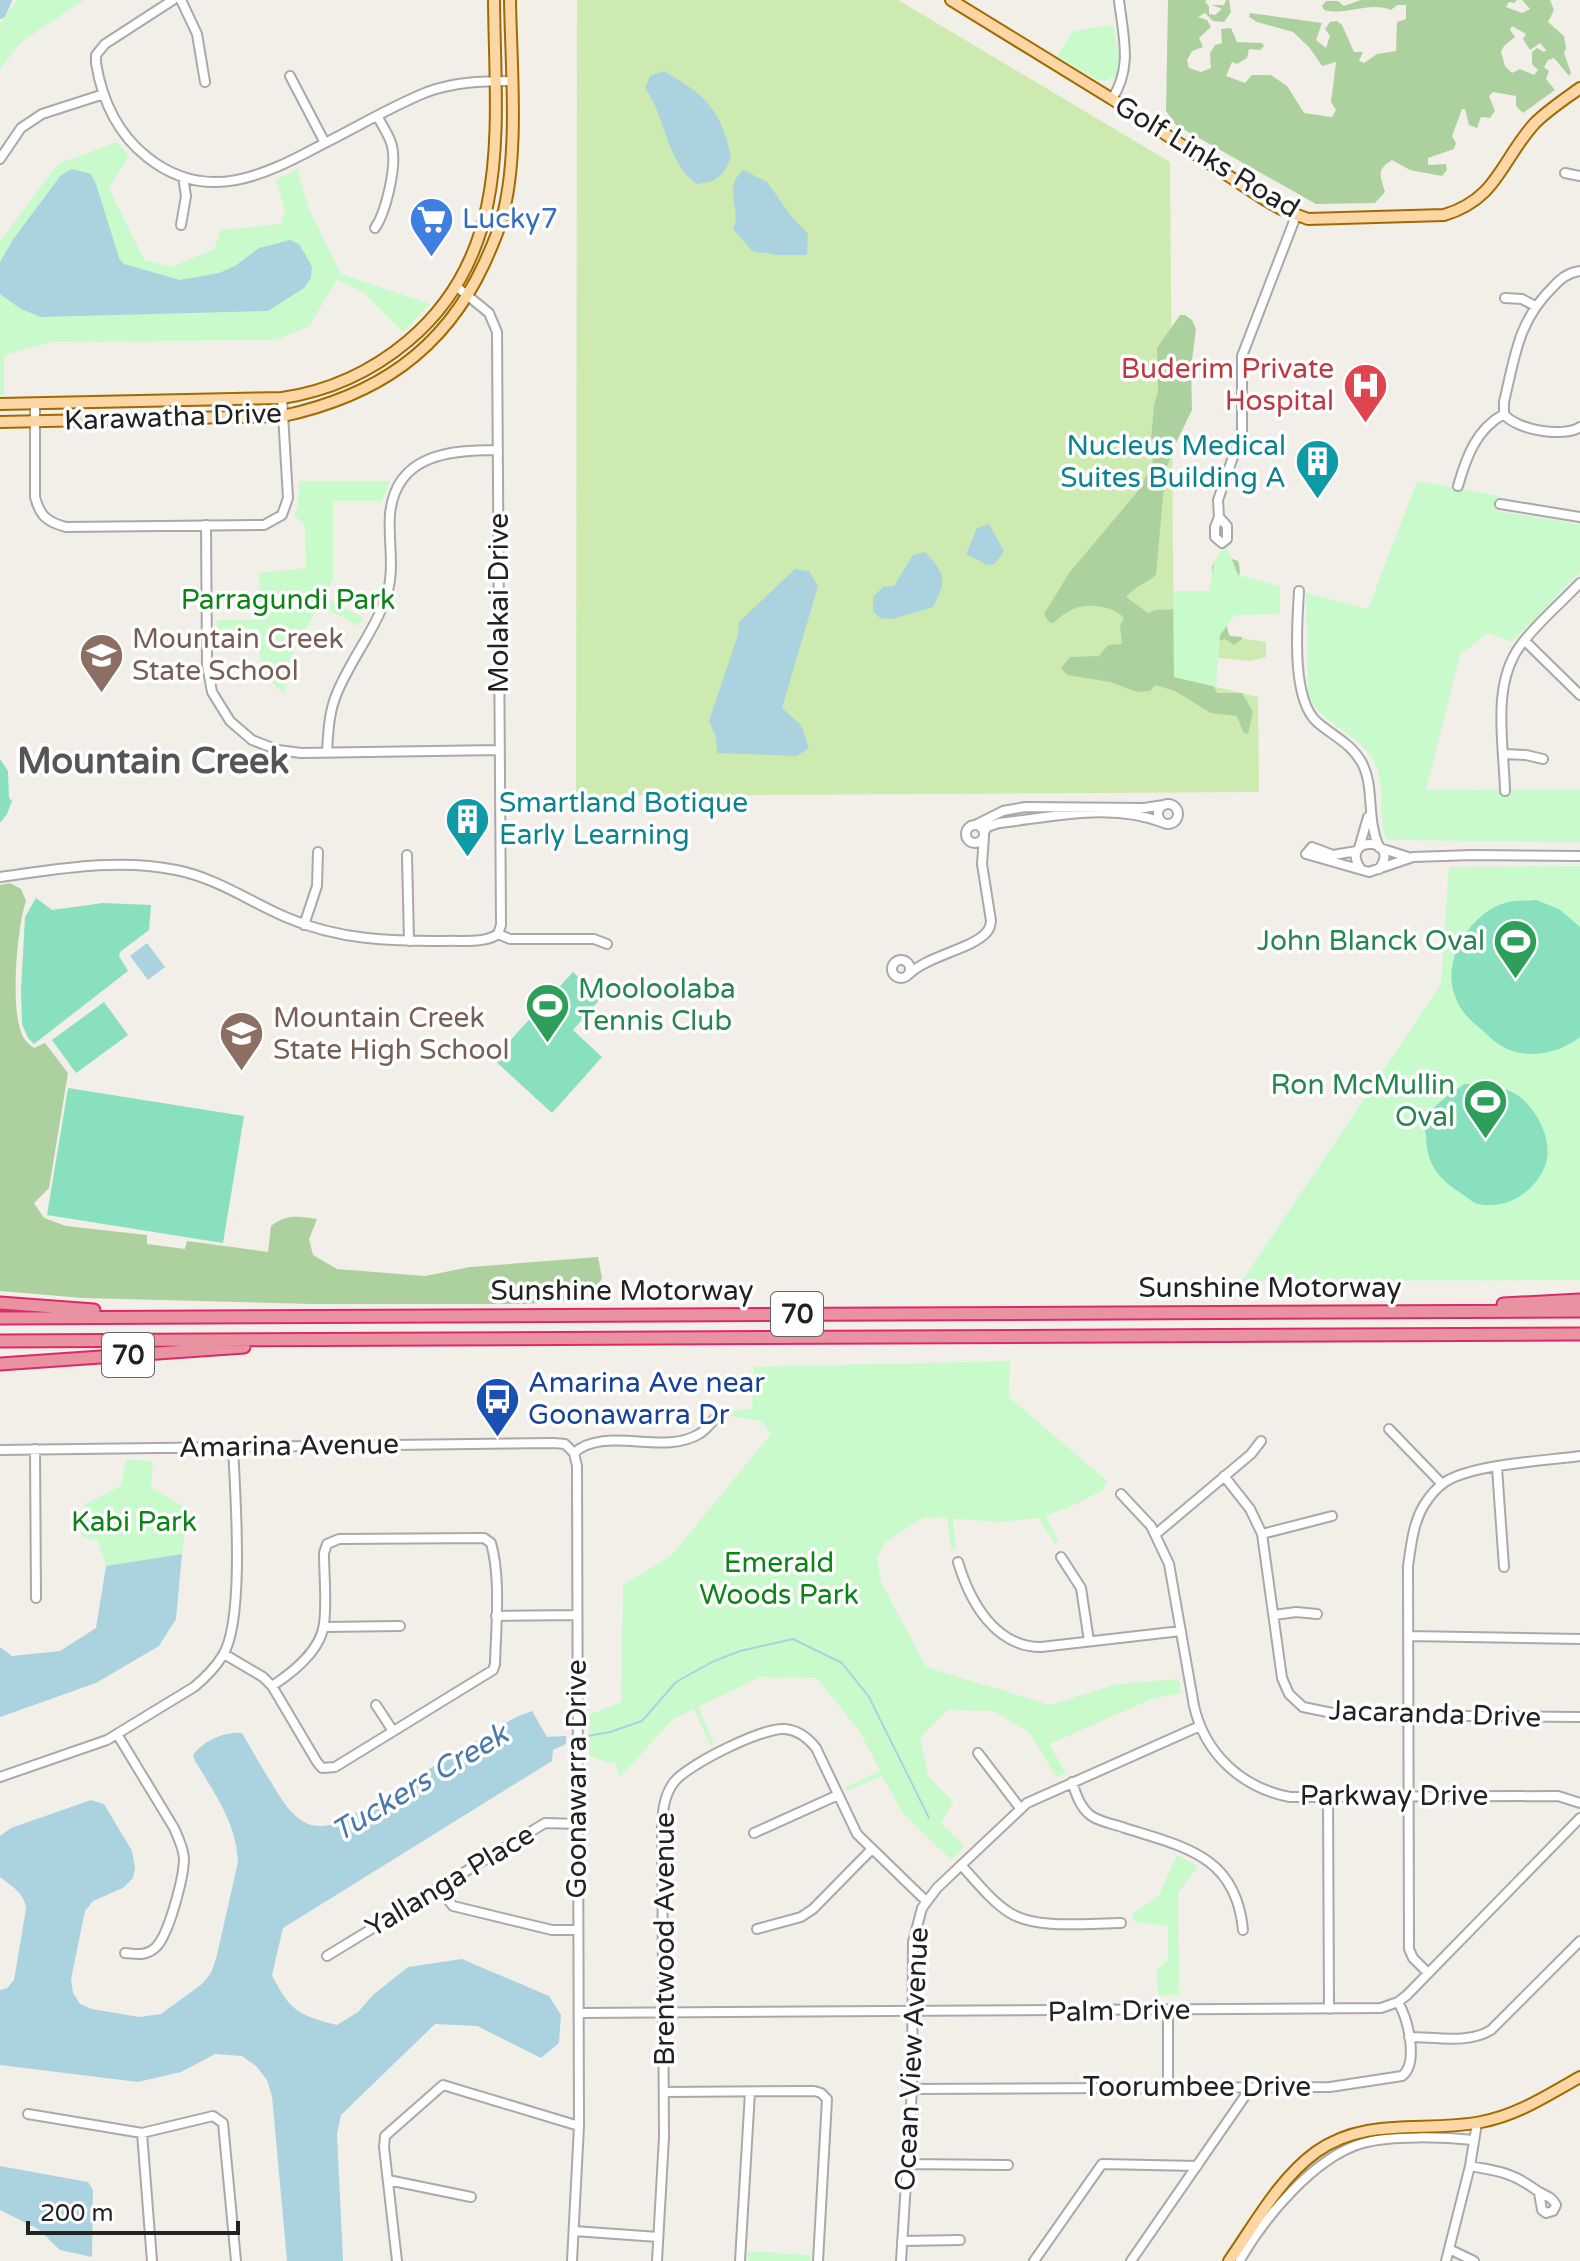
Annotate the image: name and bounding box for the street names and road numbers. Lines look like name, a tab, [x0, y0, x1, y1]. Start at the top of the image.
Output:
street label: Golf Links Road	[1108, 88, 1306, 226]
street label: Karawatha Drive	[64, 396, 282, 438]
street label: Molakai Drive	[482, 513, 516, 693]
street label: Sunshine Motorway	[1138, 1271, 1402, 1305]
street label: Sunshine Motorway	[490, 1274, 754, 1308]
road number: 70	[771, 1292, 823, 1336]
road number: 70	[102, 1333, 154, 1377]
street label: Amarina Avenue	[179, 1427, 399, 1465]
street label: Goonawarra Drive	[560, 1660, 594, 1898]
street label: Jacaranda Drive	[1328, 1693, 1542, 1735]
street label: Parkway Drive	[1300, 1779, 1488, 1813]
street label: Brentwood Avenue	[648, 1812, 682, 2066]
street label: Yallanga Place	[359, 1817, 541, 1945]
street label: Ocean View Avenue	[888, 1926, 936, 2192]
street label: Palm Drive	[1047, 1993, 1191, 2029]
street label: Toorumbee Drive	[1083, 2070, 1311, 2104]

